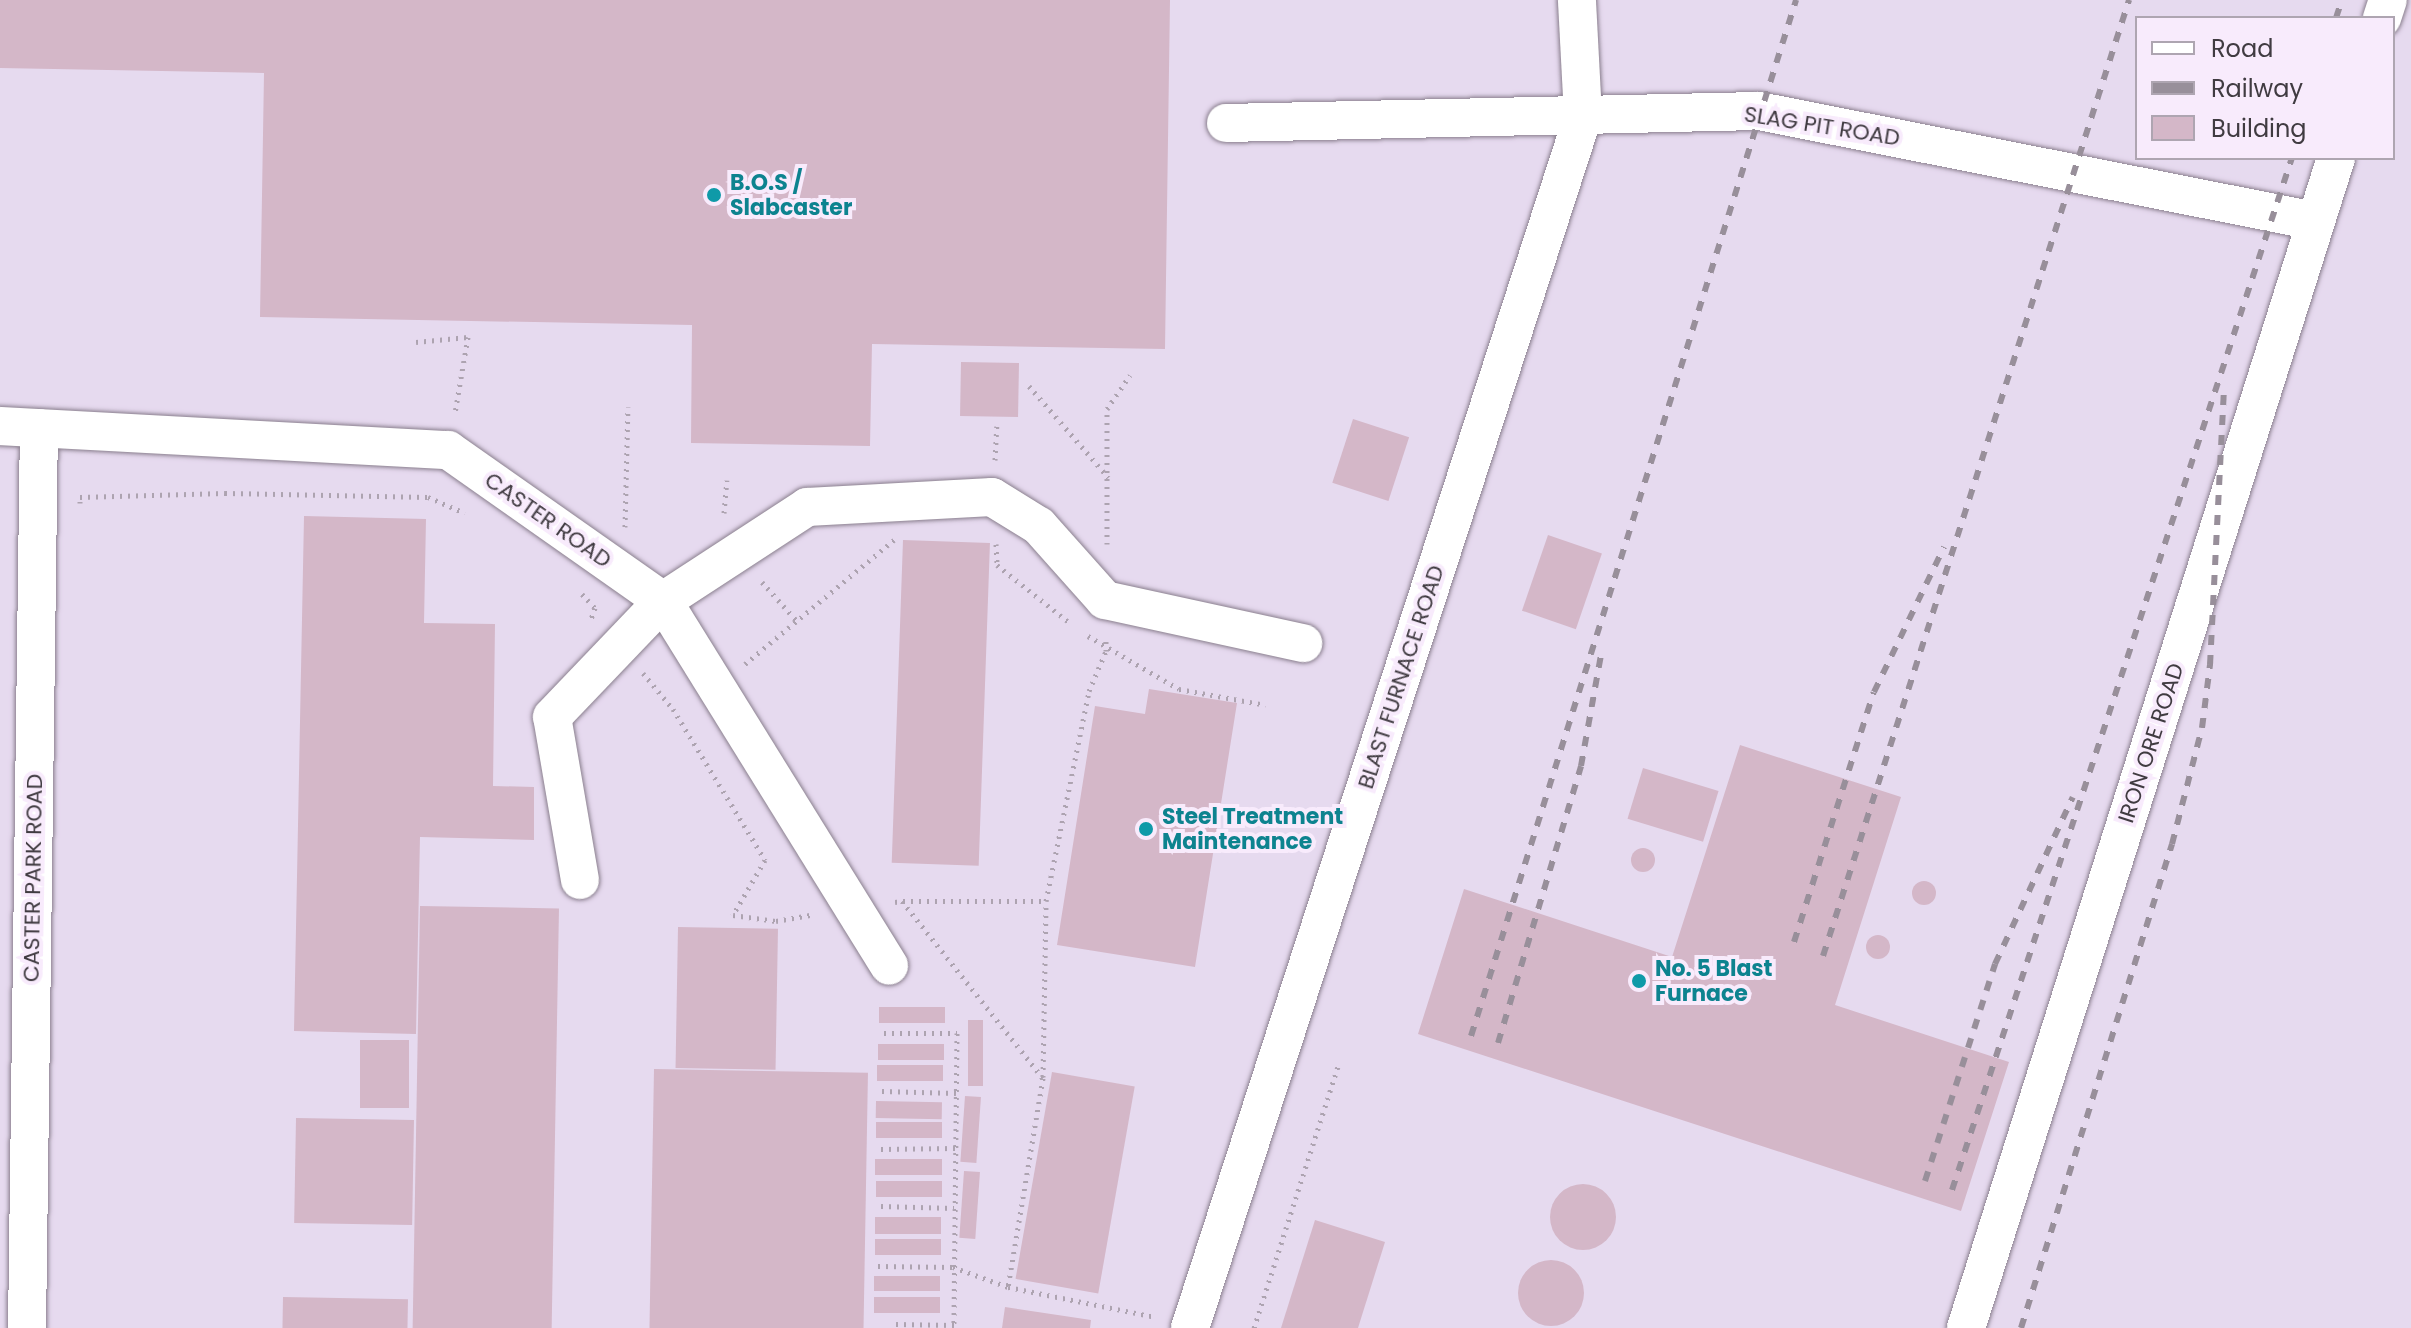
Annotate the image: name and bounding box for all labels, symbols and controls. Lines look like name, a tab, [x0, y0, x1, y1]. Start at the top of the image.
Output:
legend	[2135, 16, 2395, 160]
text: Road	[2211, 32, 2273, 65]
text: Railway	[2211, 72, 2303, 105]
street label: SLAG PIT ROAD	[1742, 101, 1902, 151]
text: Building	[2211, 112, 2307, 145]
place label: B.O.S / Slabcaster	[730, 169, 852, 220]
marker: B.O.S / Slabcaster	[705, 186, 723, 204]
street label: CASTER ROAD	[480, 467, 616, 573]
street label: BLAST FURNACE ROAD	[1352, 562, 1450, 792]
street label: IRON ORE ROAD	[2113, 660, 2189, 826]
street label: CASTER PARK ROAD	[18, 774, 48, 982]
place label: Steel Treatment Maintenance	[1162, 803, 1343, 854]
marker: Steel Treatment Maintenance	[1137, 820, 1155, 838]
place label: No. 5 Blast Furnace	[1655, 955, 1773, 1006]
marker: No. 5 Blast Furnace	[1630, 972, 1648, 990]

